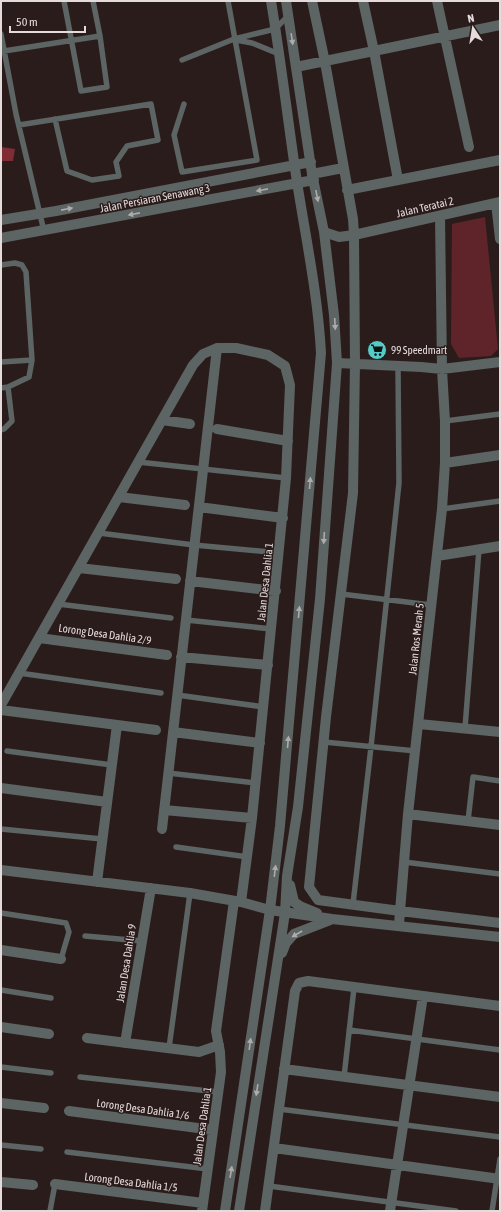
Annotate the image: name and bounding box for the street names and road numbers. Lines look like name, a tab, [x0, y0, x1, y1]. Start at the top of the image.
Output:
street label: Jalan Persiaran Senawang 3	[99, 181, 211, 215]
street label: Jalan Teratai 2	[395, 195, 455, 219]
street label: Jalan Desa Dahlia 1	[255, 542, 275, 622]
street label: Jalan Ros Merah 5	[406, 603, 426, 675]
street label: Lorong Desa Dahlia 2/9	[58, 622, 152, 646]
street label: Jalan Desa Dahlia 9	[114, 923, 138, 1003]
street label: Jalan Desa Dahlia 1	[191, 1086, 213, 1166]
street label: Lorong Desa Dahlia 1/6	[96, 1097, 190, 1121]
street label: Lorong Desa Dahlia 1/5	[84, 1170, 178, 1194]

